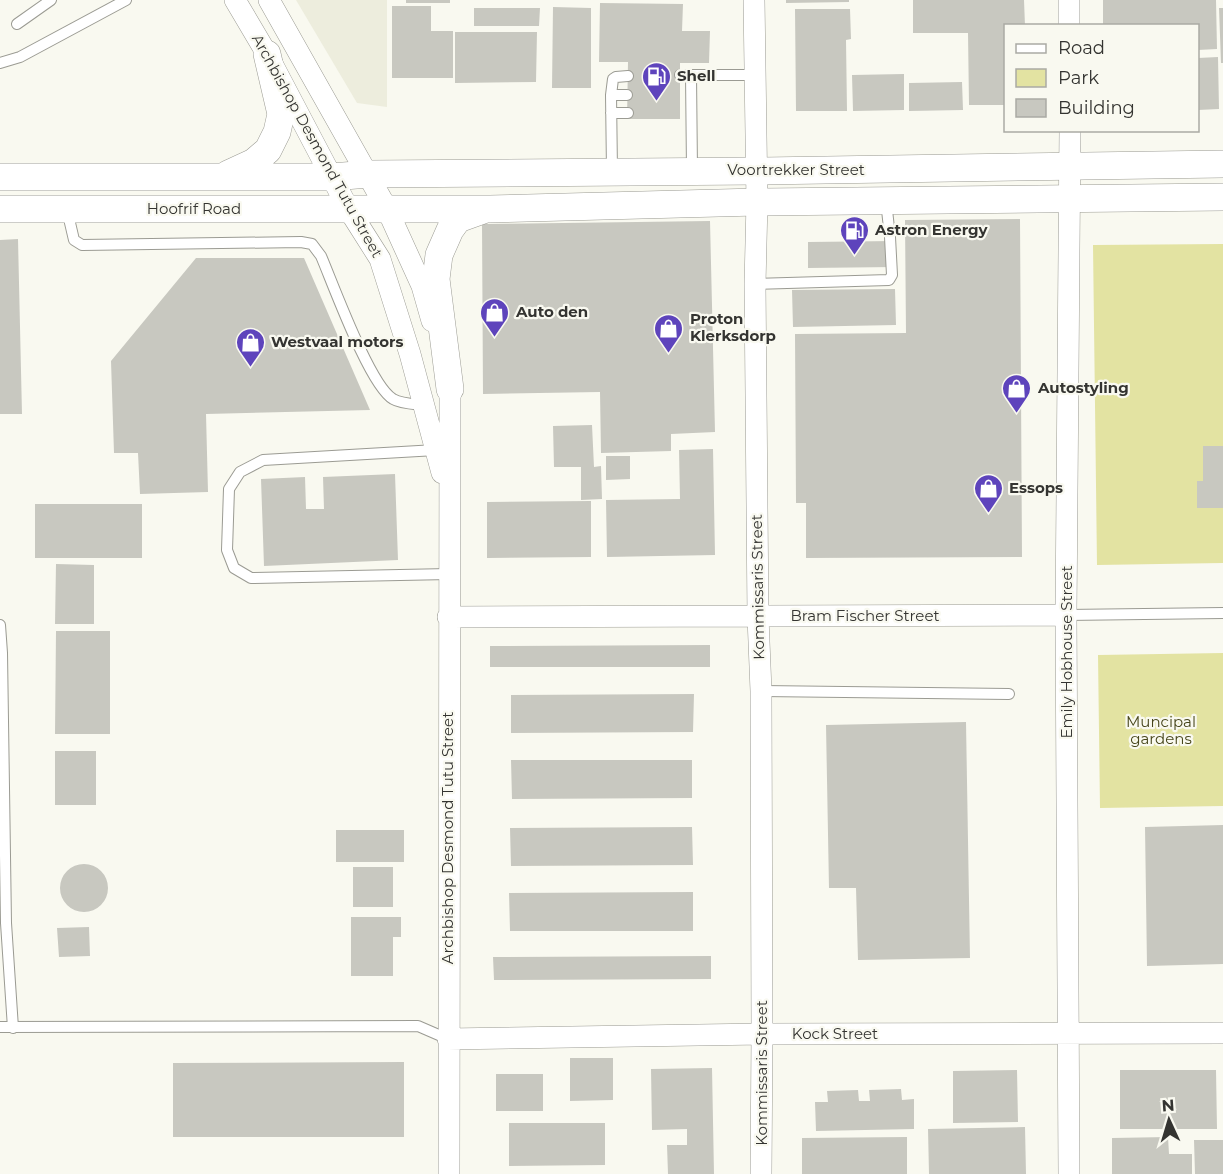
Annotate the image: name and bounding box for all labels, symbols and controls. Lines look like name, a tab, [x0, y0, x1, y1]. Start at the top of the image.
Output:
legend	[1004, 24, 1199, 132]
street label: Archbishop Desmond Tutu Street	[248, 31, 387, 261]
text: Road	[1058, 37, 1105, 59]
fuel station icon: Shell	[640, 60, 672, 102]
place label: Shell	[677, 66, 716, 85]
text: Park	[1058, 67, 1099, 89]
text: Building	[1058, 97, 1135, 119]
street label: Voortrekker Street	[727, 160, 865, 179]
street label: Hoofrif Road	[147, 199, 241, 218]
fuel station icon: Astron Energy	[838, 214, 870, 256]
place label: Astron Energy	[874, 220, 988, 239]
shop icon: Auto den	[479, 296, 511, 338]
place label: Auto den	[515, 302, 588, 321]
place label: Proton Klerksdorp	[690, 309, 776, 345]
shop icon: Proton Klerksdorp	[653, 312, 685, 354]
shop icon: Westvaal motors	[234, 326, 266, 368]
place label: Westvaal motors	[271, 332, 404, 351]
shop icon: Autostyling	[1001, 372, 1033, 414]
place label: Autostyling	[1037, 378, 1129, 397]
shop icon: Essops	[972, 472, 1004, 514]
place label: Essops	[1009, 478, 1063, 497]
street label: Kommissaris Street	[747, 514, 768, 660]
street label: Emily Hobhouse Street	[1057, 565, 1076, 739]
street label: Bram Fischer Street	[790, 606, 940, 625]
street label: Archbishop Desmond Tutu Street	[438, 712, 457, 964]
park label: Muncipal gardens	[1126, 712, 1196, 748]
street label: Kommissaris Street	[752, 1000, 771, 1146]
street label: Kock Street	[792, 1024, 878, 1043]
north arrow	[1139, 1090, 1199, 1150]
text: N	[1161, 1096, 1175, 1115]

